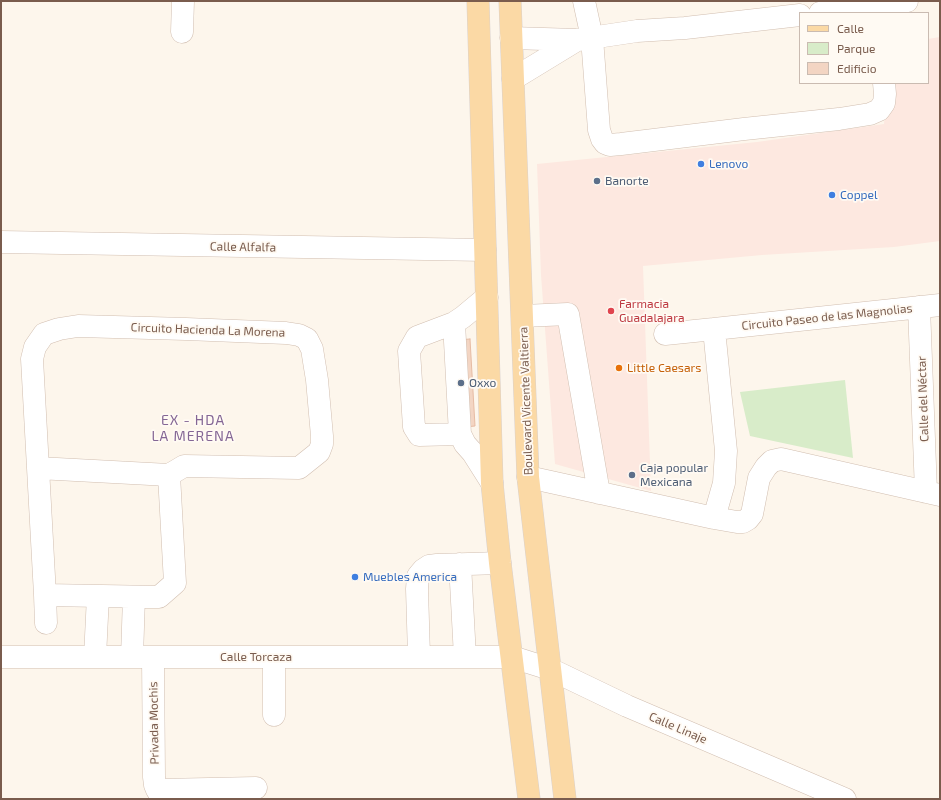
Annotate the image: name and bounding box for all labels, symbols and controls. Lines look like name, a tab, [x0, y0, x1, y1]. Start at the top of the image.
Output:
legend	[799, 12, 929, 84]
text: Calle	[837, 21, 864, 35]
text: Parque	[837, 41, 875, 55]
text: Edificio	[837, 61, 877, 75]
place label: Lenovo	[709, 157, 748, 171]
marker: Lenovo	[696, 159, 706, 169]
place label: Banorte	[605, 174, 649, 188]
marker: Banorte	[592, 176, 602, 186]
place label: Coppel	[840, 188, 878, 202]
marker: Coppel	[827, 190, 837, 200]
street label: Calle Alfalfa	[210, 239, 276, 255]
place label: Farmacia Guadalajara	[619, 297, 685, 325]
street label: Circuito Paseo de las Magnolias	[741, 301, 913, 333]
marker: Farmacia Guadalajara	[606, 306, 616, 316]
street label: Circuito Hacienda La Morena	[130, 320, 286, 340]
street label: Boulevard Vicente Valtierra	[516, 326, 536, 476]
street label: Calle del Néctar	[914, 356, 932, 442]
place label: Little Caesars	[627, 361, 701, 375]
marker: Little Caesars	[614, 363, 624, 373]
place label: Oxxo	[469, 376, 496, 390]
marker: Oxxo	[456, 378, 466, 388]
district label: EX - HDA LA MERENA	[151, 412, 235, 444]
place label: Caja popular Mexicana	[640, 461, 708, 489]
marker: Caja popular Mexicana	[627, 470, 637, 480]
place label: Muebles America	[363, 570, 457, 584]
marker: Muebles America	[350, 572, 360, 582]
street label: Calle Torcaza	[220, 650, 292, 664]
street label: Privada Mochis	[146, 681, 162, 765]
street label: Calle Linaje	[647, 709, 709, 747]

